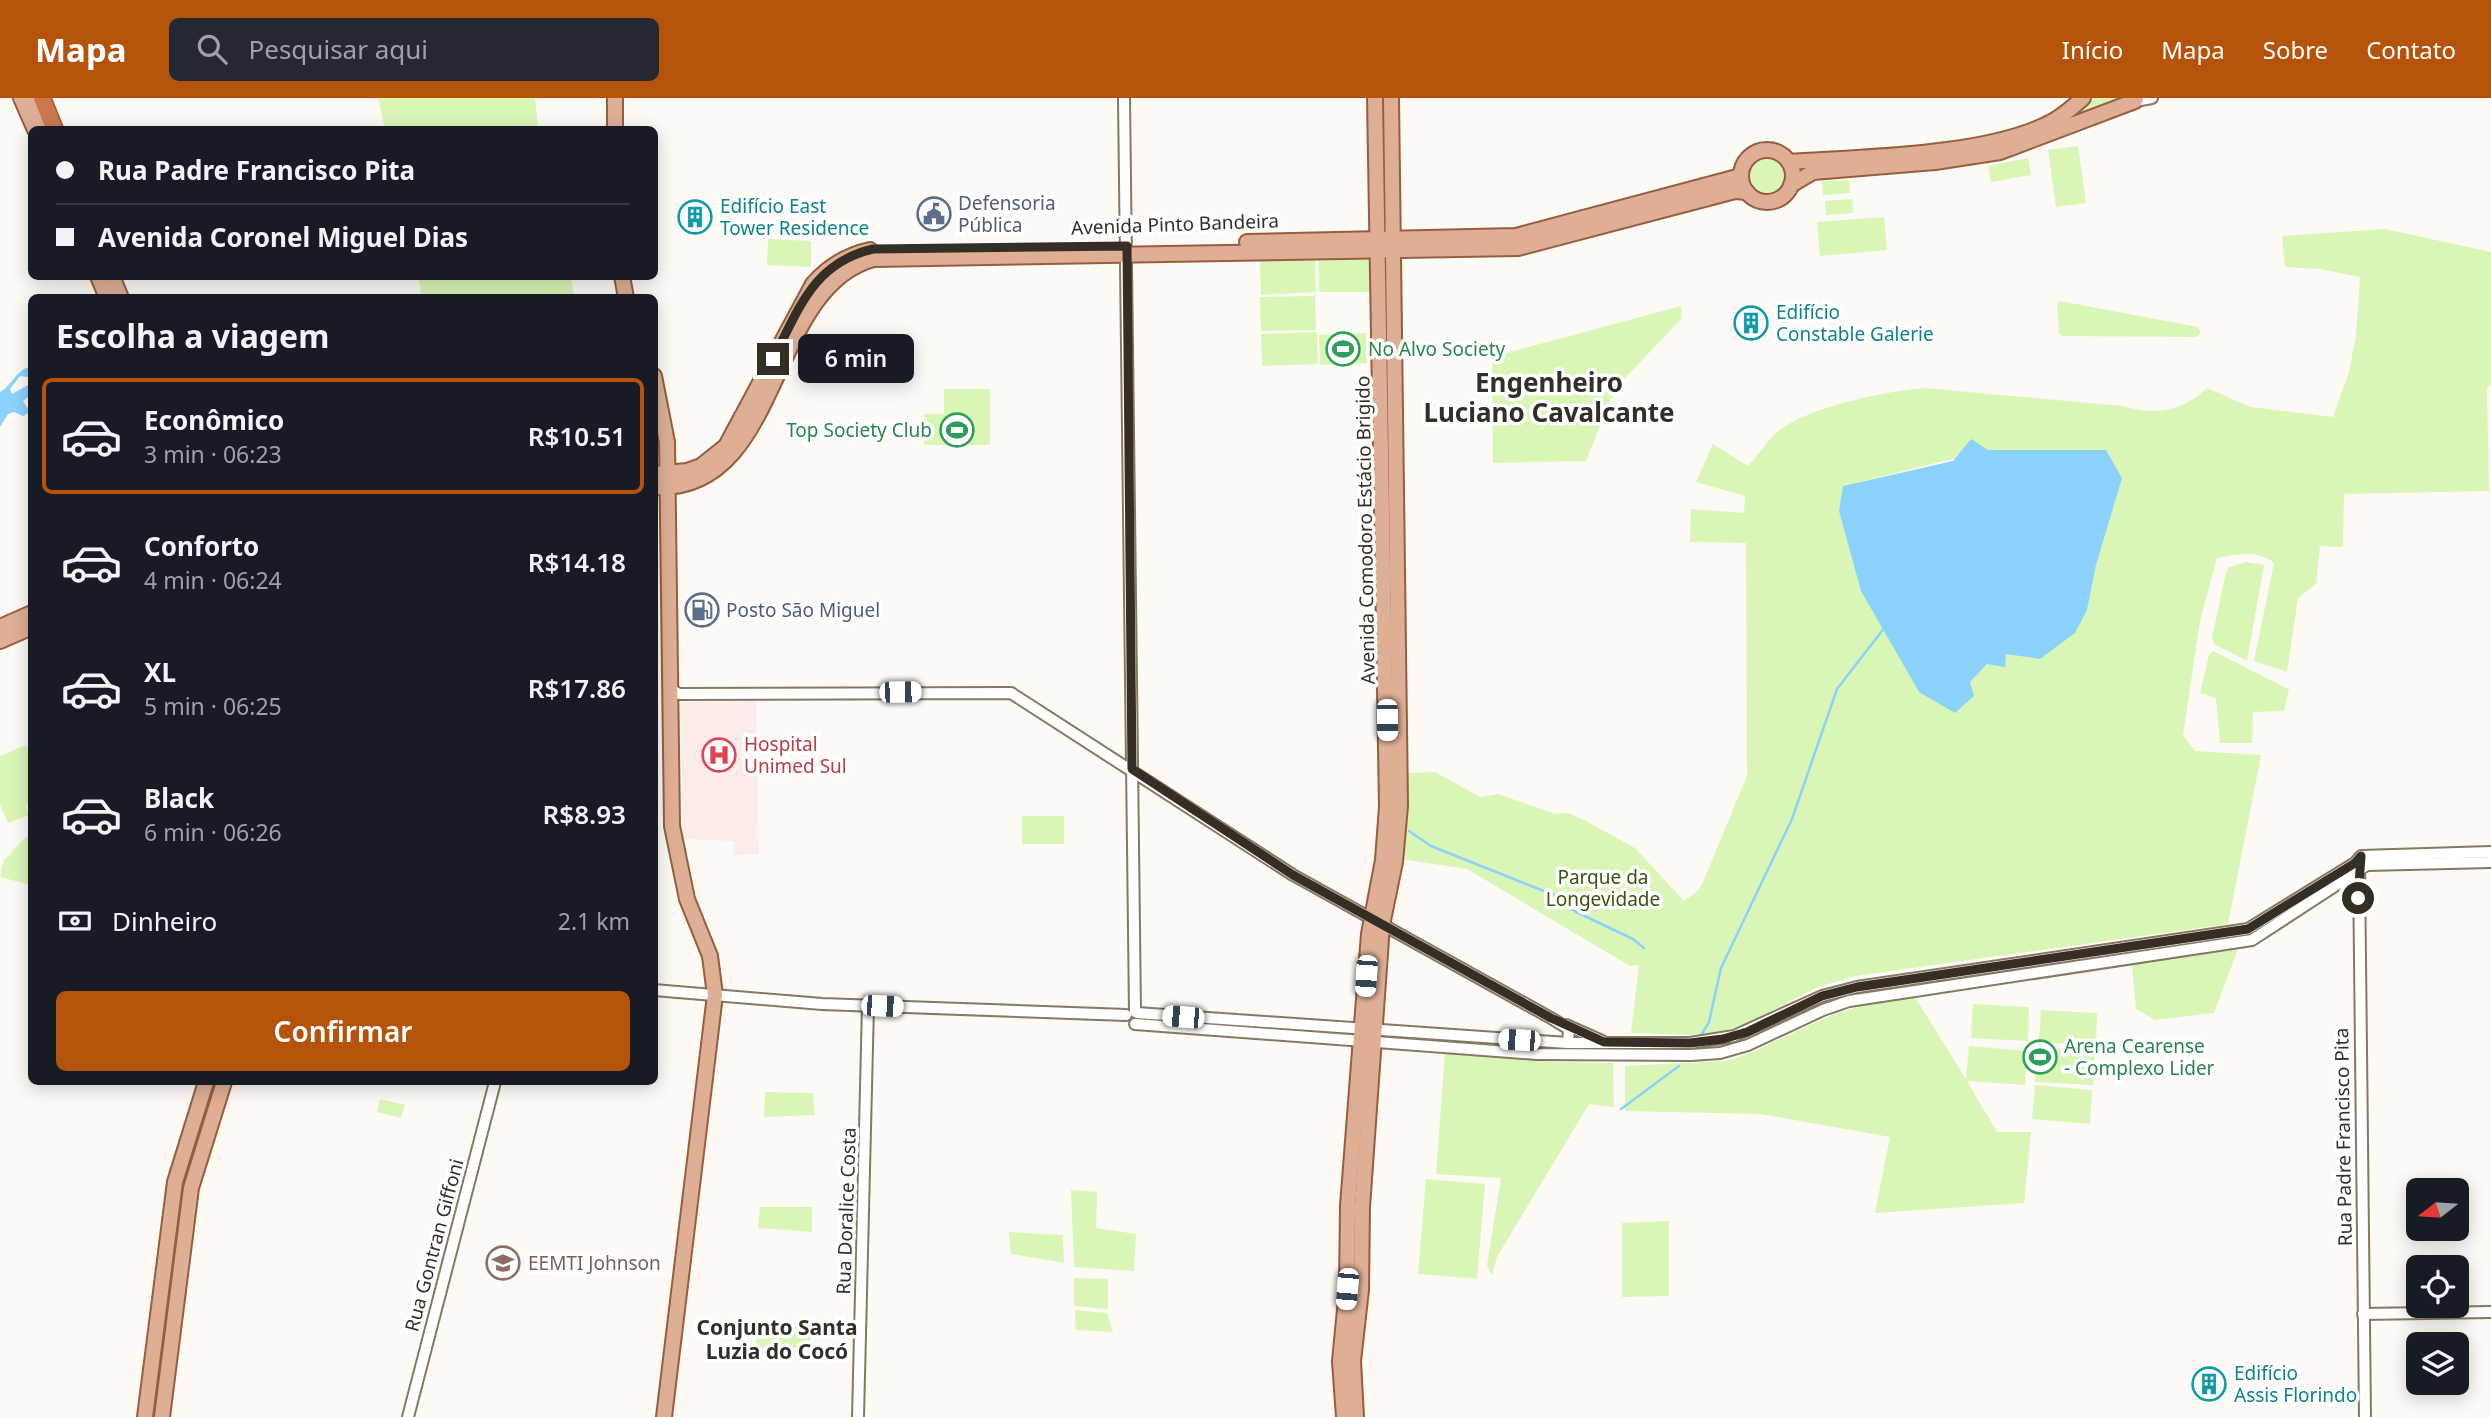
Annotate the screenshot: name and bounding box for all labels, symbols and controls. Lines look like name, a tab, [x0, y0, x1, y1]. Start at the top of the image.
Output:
search box	[169, 18, 659, 81]
text: Mapa	[35, 27, 127, 72]
icon: search	[193, 30, 231, 68]
text: Pesquisar aqui	[249, 31, 428, 67]
text: Início	[2062, 33, 2123, 66]
text: Mapa	[2161, 33, 2225, 66]
text: Sobre	[2263, 33, 2328, 66]
text: Contato	[2366, 33, 2456, 66]
text: Rua Padre Francisco Pita	[98, 152, 415, 188]
place label: Defensoria Pública	[958, 190, 1056, 238]
place label: Edifício East Tower Residence	[720, 193, 869, 241]
public building icon: Defensoria Pública	[915, 195, 953, 233]
building icon: Edifício East Tower Residence	[676, 198, 714, 236]
street label: Avenida Pinto Bandeira	[1071, 207, 1279, 241]
text: Avenida Coronel Miguel Dias	[98, 219, 468, 255]
place label: Edifício Constable Galerie	[1776, 299, 1934, 347]
building icon: Edifício Constable Galerie	[1732, 304, 1770, 342]
text: Escolha a viagem	[56, 314, 329, 357]
sports icon: No Alvo Society	[1324, 330, 1362, 368]
callout: 6 min	[798, 334, 913, 384]
place label: No Alvo Society	[1368, 336, 1506, 362]
text: 6 min	[825, 342, 887, 374]
route end	[757, 343, 789, 375]
district label: Engenheiro Luciano Cavalcante	[1423, 364, 1675, 430]
street label: Avenida Comodoro Estácio Brigido	[1349, 375, 1381, 685]
text: Econômico	[144, 402, 284, 438]
icon: car	[60, 405, 123, 468]
sports icon: Top Society Club	[938, 411, 976, 449]
place label: Top Society Club	[786, 417, 932, 443]
text: R$10.51	[528, 418, 626, 454]
text: 3 min · 06:23	[144, 438, 282, 470]
text: Conforto	[144, 528, 259, 564]
icon: car	[60, 531, 123, 594]
text: R$14.18	[528, 544, 626, 580]
text: 4 min · 06:24	[144, 564, 282, 596]
fuel station icon: Posto São Miguel	[683, 591, 721, 629]
place label: Posto São Miguel	[726, 597, 880, 623]
text: XL	[144, 654, 176, 690]
icon: car	[60, 657, 123, 720]
text: R$17.86	[528, 670, 626, 706]
car	[879, 681, 922, 703]
text: 5 min · 06:25	[144, 690, 282, 722]
car	[1377, 699, 1398, 741]
place label: Hospital Unimed Sul	[744, 731, 847, 779]
hospital icon: Hospital Unimed Sul	[700, 736, 738, 774]
text: Black	[144, 780, 214, 816]
icon: car	[60, 783, 123, 846]
text: R$8.93	[543, 796, 626, 832]
text: 6 min · 06:26	[144, 816, 282, 848]
park label: Parque da Longevidade	[1546, 864, 1660, 912]
route start	[2342, 882, 2374, 914]
icon: cash	[56, 902, 94, 940]
text: Dinheiro	[112, 903, 217, 939]
text: 2.1 km	[558, 905, 630, 937]
car	[1355, 954, 1378, 998]
button: Confirmar	[56, 991, 630, 1071]
car	[861, 995, 904, 1017]
car	[1162, 1005, 1205, 1029]
car	[1498, 1028, 1541, 1052]
street label: Rua Padre Francisco Pita	[2328, 1028, 2358, 1246]
place label: Arena Cearense - Complexo Lider	[2064, 1033, 2215, 1081]
sports icon: Arena Cearense - Complexo Lider	[2021, 1038, 2059, 1076]
street label: Rua Doralice Costa	[830, 1127, 862, 1295]
street label: Rua Gontran Giffoni	[398, 1156, 470, 1334]
north arrow	[2406, 1178, 2469, 1241]
map controls	[2406, 1178, 2469, 1395]
school or university icon: EEMTI Johnson	[484, 1244, 522, 1282]
place label: EEMTI Johnson	[528, 1250, 661, 1276]
button: locate	[2406, 1255, 2469, 1318]
car	[1335, 1267, 1360, 1311]
district label: Conjunto Santa Luzia do Cocó	[696, 1313, 858, 1365]
button: layers	[2406, 1332, 2469, 1395]
place label: Edifício Assis Florindo	[2234, 1360, 2357, 1408]
building icon: Edifício Assis Florindo	[2190, 1365, 2228, 1403]

